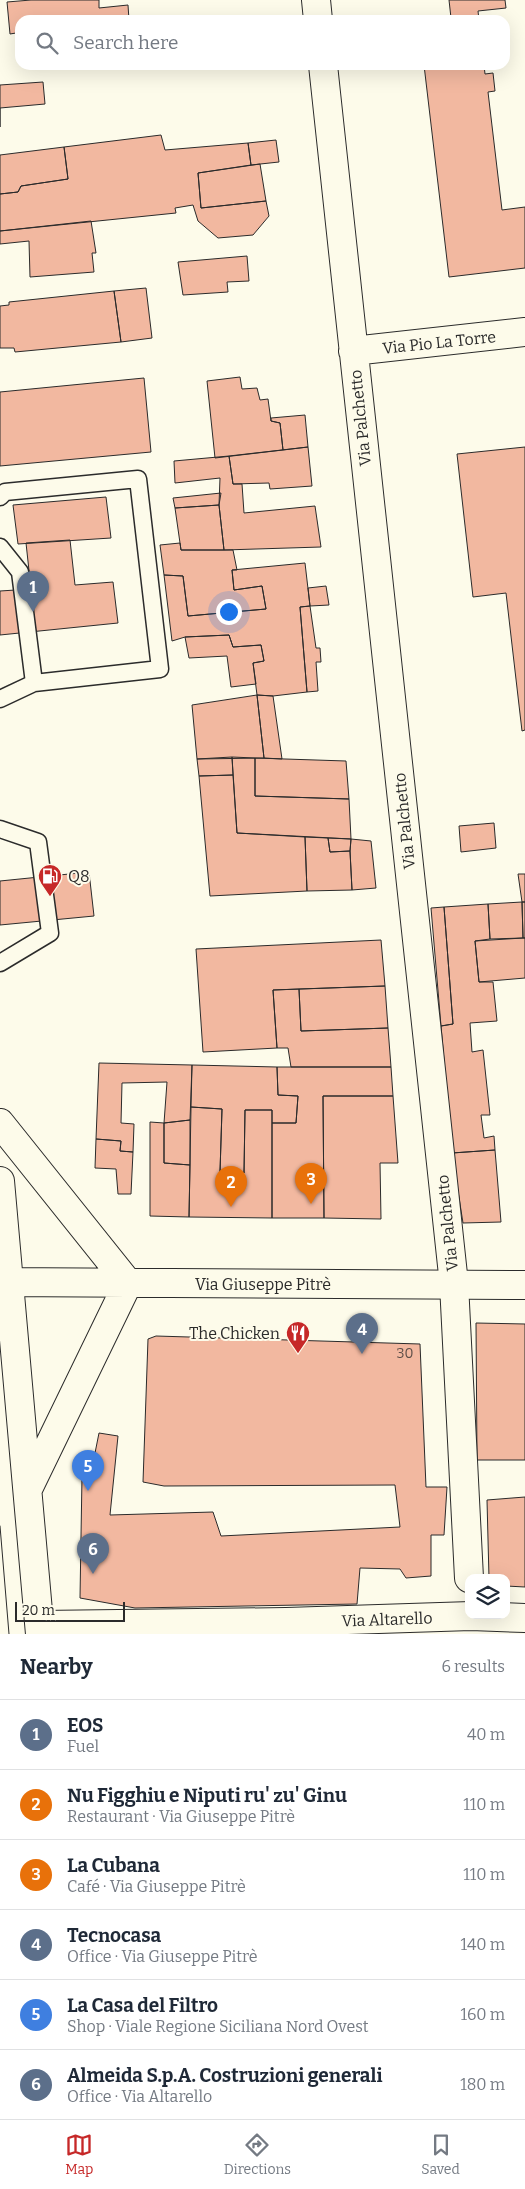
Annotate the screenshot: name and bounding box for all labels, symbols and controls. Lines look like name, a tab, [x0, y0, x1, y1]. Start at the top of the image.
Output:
search box	[15, 15, 510, 70]
icon: search	[33, 29, 61, 57]
text: Search here	[73, 31, 178, 54]
street label: Via Pio La Torre	[381, 327, 497, 358]
street label: Via Palchetto	[346, 369, 375, 467]
pin: 1	[17, 571, 49, 612]
your location	[216, 599, 242, 625]
street label: Via Palchetto	[390, 772, 419, 870]
fuel station icon: Q8	[37, 863, 63, 897]
place label: Q8	[68, 867, 90, 886]
pin: 3	[295, 1163, 327, 1204]
pin: 2	[215, 1166, 247, 1207]
street label: Via Palchetto	[433, 1174, 462, 1272]
street label: Via Giuseppe Pitrè	[195, 1275, 331, 1294]
pin: 4	[346, 1313, 378, 1354]
restaurant icon: The Chicken	[285, 1320, 311, 1354]
place label: The Chicken	[189, 1324, 280, 1343]
house number: 30	[397, 1345, 413, 1362]
pin: 5	[72, 1450, 104, 1491]
pin: 6	[77, 1533, 109, 1574]
map controls	[465, 1574, 510, 1619]
button: layers	[465, 1574, 510, 1619]
scale bar	[15, 1599, 125, 1622]
text: 20 m	[22, 1602, 55, 1619]
street label: Via Altarello	[341, 1608, 433, 1631]
text: Nearby	[20, 1654, 93, 1680]
text: 6 results	[442, 1657, 505, 1676]
text: EOS	[67, 1714, 103, 1737]
text: 1	[33, 1725, 39, 1744]
text: 40 m	[467, 1725, 505, 1744]
text: Fuel	[67, 1737, 99, 1756]
text: Nu Figghiu e Niputi ru' zu' Ginu	[67, 1784, 347, 1807]
text: 2	[31, 1795, 41, 1814]
text: 110 m	[463, 1795, 505, 1814]
text: Restaurant · Via Giuseppe Pitrè	[67, 1807, 295, 1826]
text: La Cubana	[67, 1854, 160, 1877]
text: 3	[31, 1865, 41, 1884]
text: 110 m	[463, 1865, 505, 1884]
text: Café · Via Giuseppe Pitrè	[67, 1877, 246, 1896]
text: Tecnocasa	[67, 1924, 161, 1947]
text: 4	[31, 1935, 41, 1954]
text: 140 m	[460, 1935, 505, 1954]
text: Office · Via Giuseppe Pitrè	[67, 1947, 258, 1966]
text: La Casa del Filtro	[67, 1994, 218, 2017]
text: 5	[32, 2005, 40, 2024]
text: 160 m	[460, 2005, 505, 2024]
text: Shop · Viale Regione Siciliana Nord Ovest	[67, 2017, 369, 2036]
text: Almeida S.p.A. Costruzioni generali	[67, 2064, 382, 2087]
text: 6	[31, 2075, 41, 2094]
text: 180 m	[460, 2075, 505, 2094]
text: Office · Via Altarello	[67, 2087, 212, 2106]
tab: Map	[65, 2131, 93, 2178]
tab: Directions	[224, 2131, 291, 2178]
tab: Saved	[421, 2131, 460, 2178]

